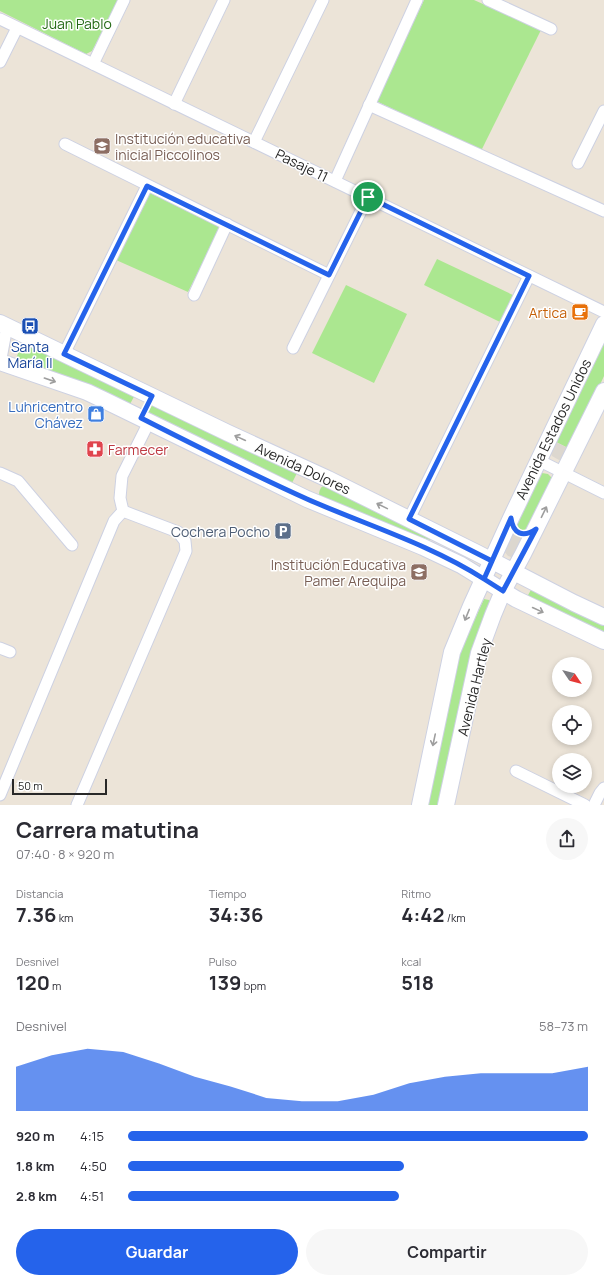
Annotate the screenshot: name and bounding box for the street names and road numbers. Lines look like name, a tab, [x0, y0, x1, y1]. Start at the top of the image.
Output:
street label: Pasaje 11	[272, 144, 332, 186]
street label: Avenida Estados Unidos	[511, 356, 595, 502]
street label: Avenida Dolores	[252, 438, 354, 498]
street label: Avenida Hartley	[453, 635, 495, 738]

